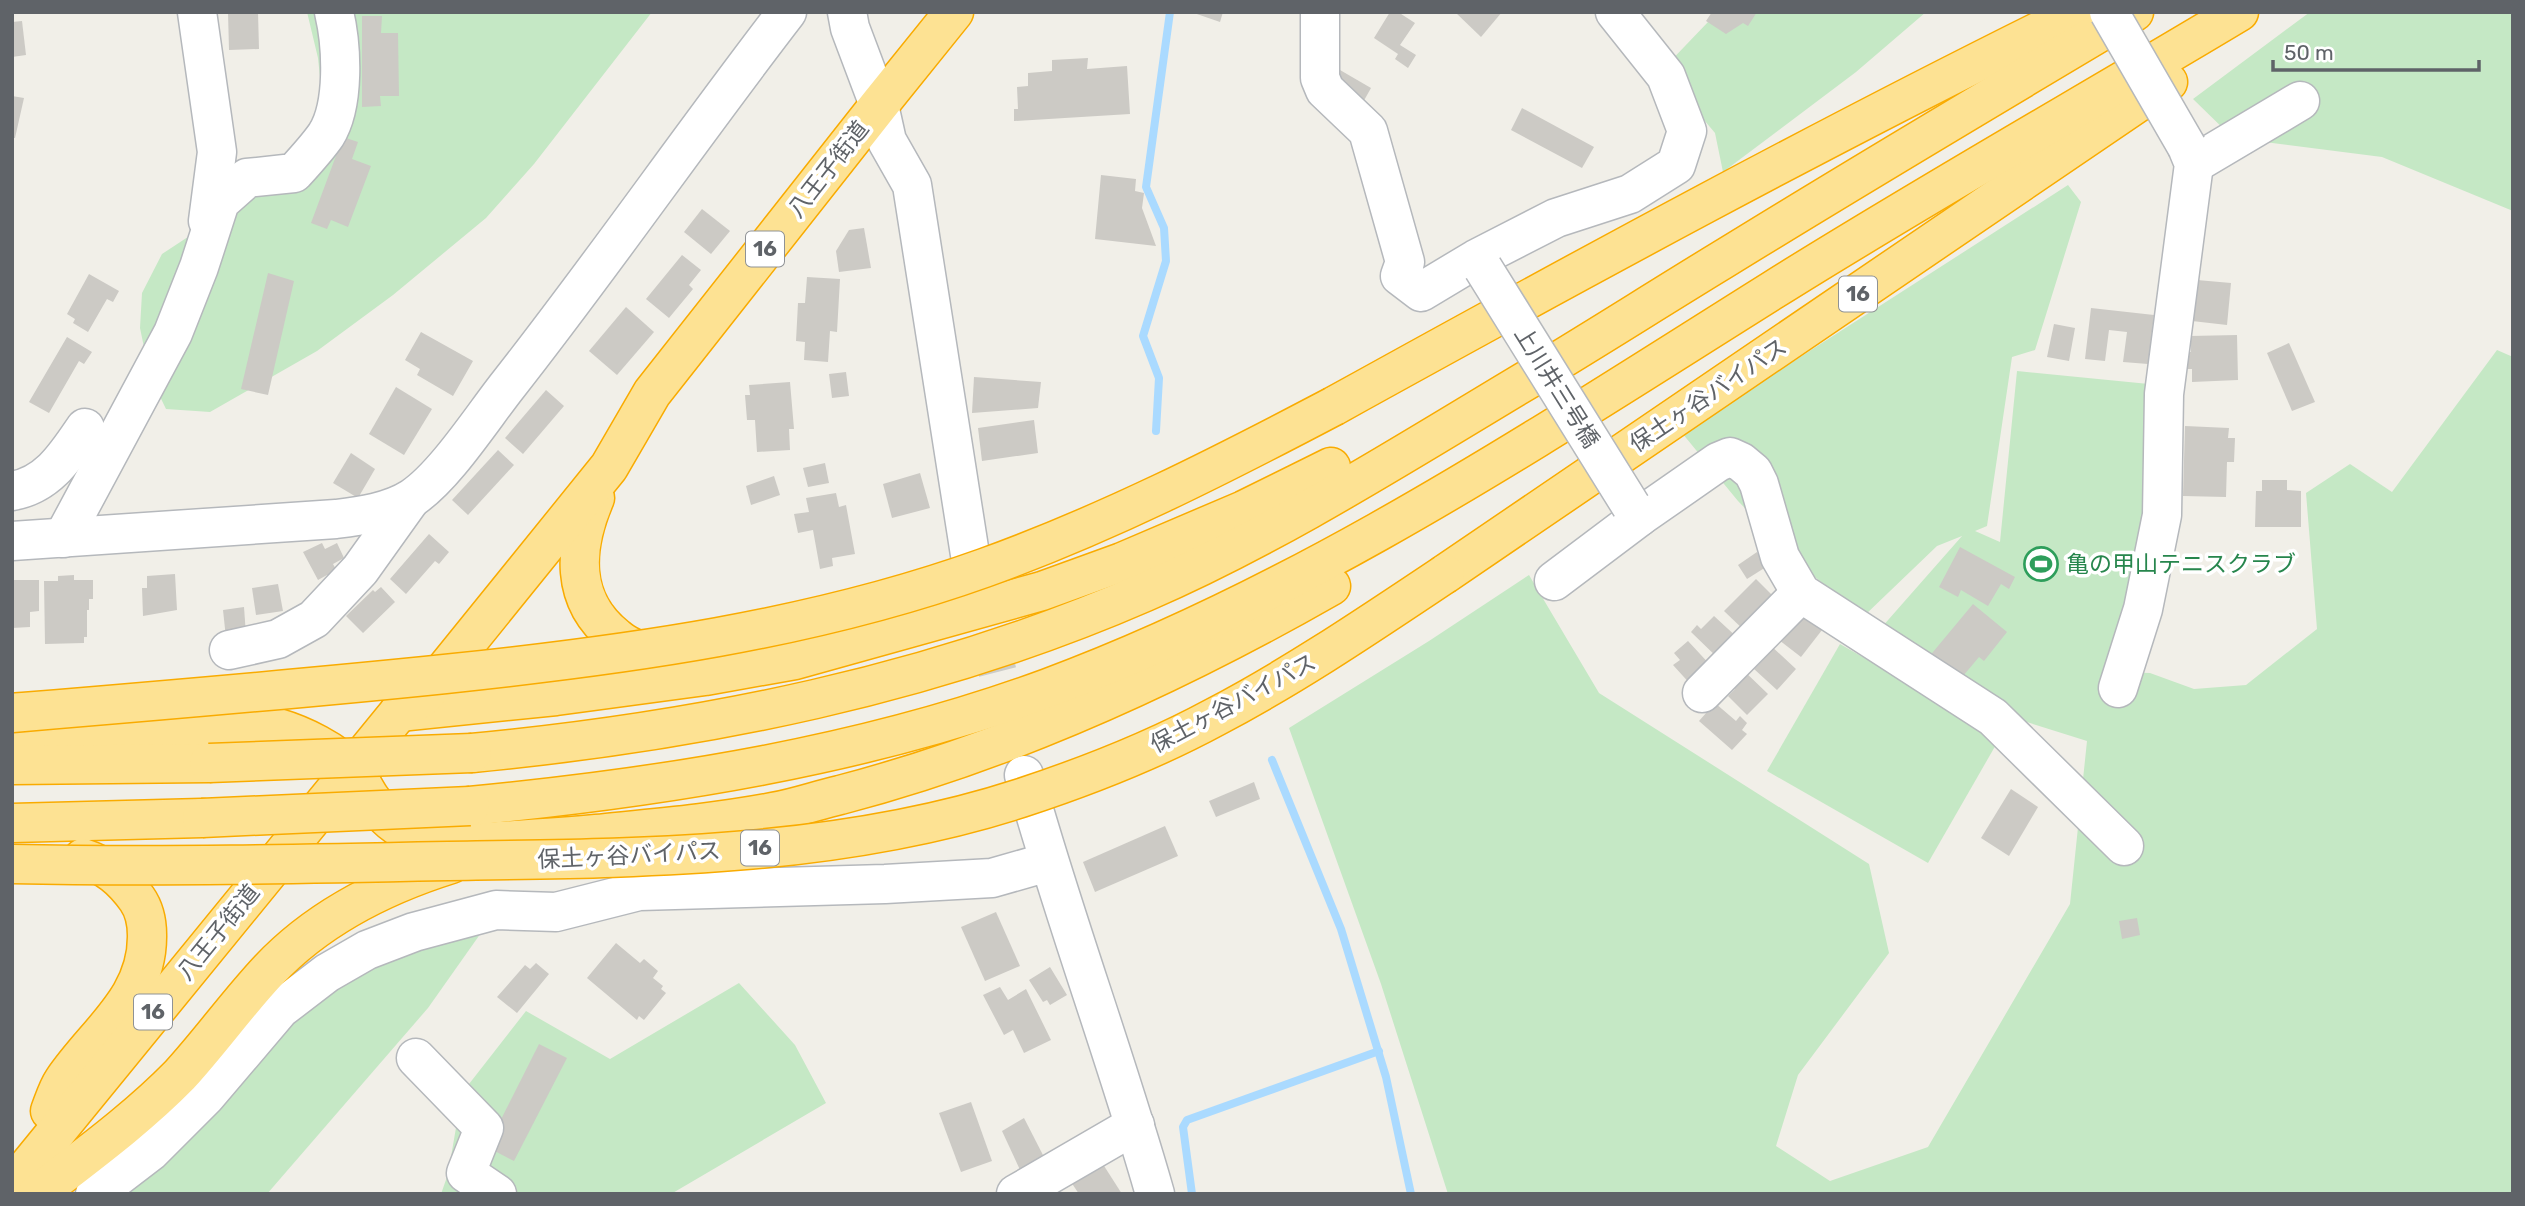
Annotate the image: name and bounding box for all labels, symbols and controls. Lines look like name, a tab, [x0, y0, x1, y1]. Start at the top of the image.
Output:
scale bar	[2273, 28, 2480, 72]
text: 50 m	[2284, 40, 2334, 65]
street label: 八王子街道	[782, 115, 874, 223]
road number: 16	[746, 232, 784, 266]
road number: 16	[1839, 276, 1877, 312]
street label: 上川井三号橋	[1509, 321, 1605, 453]
street label: 保土ヶ谷バイパス	[1624, 332, 1792, 458]
sports icon: 亀の甲山テニスクラブ	[2022, 545, 2060, 583]
place label: 亀の甲山テニスクラブ	[2066, 550, 2296, 578]
street label: 保土ヶ谷バイパス	[1145, 648, 1321, 758]
road number: 16	[741, 830, 779, 866]
street label: 保土ヶ谷バイパス	[537, 836, 721, 874]
street label: 八王子街道	[171, 879, 265, 985]
road number: 16	[134, 995, 172, 1030]

